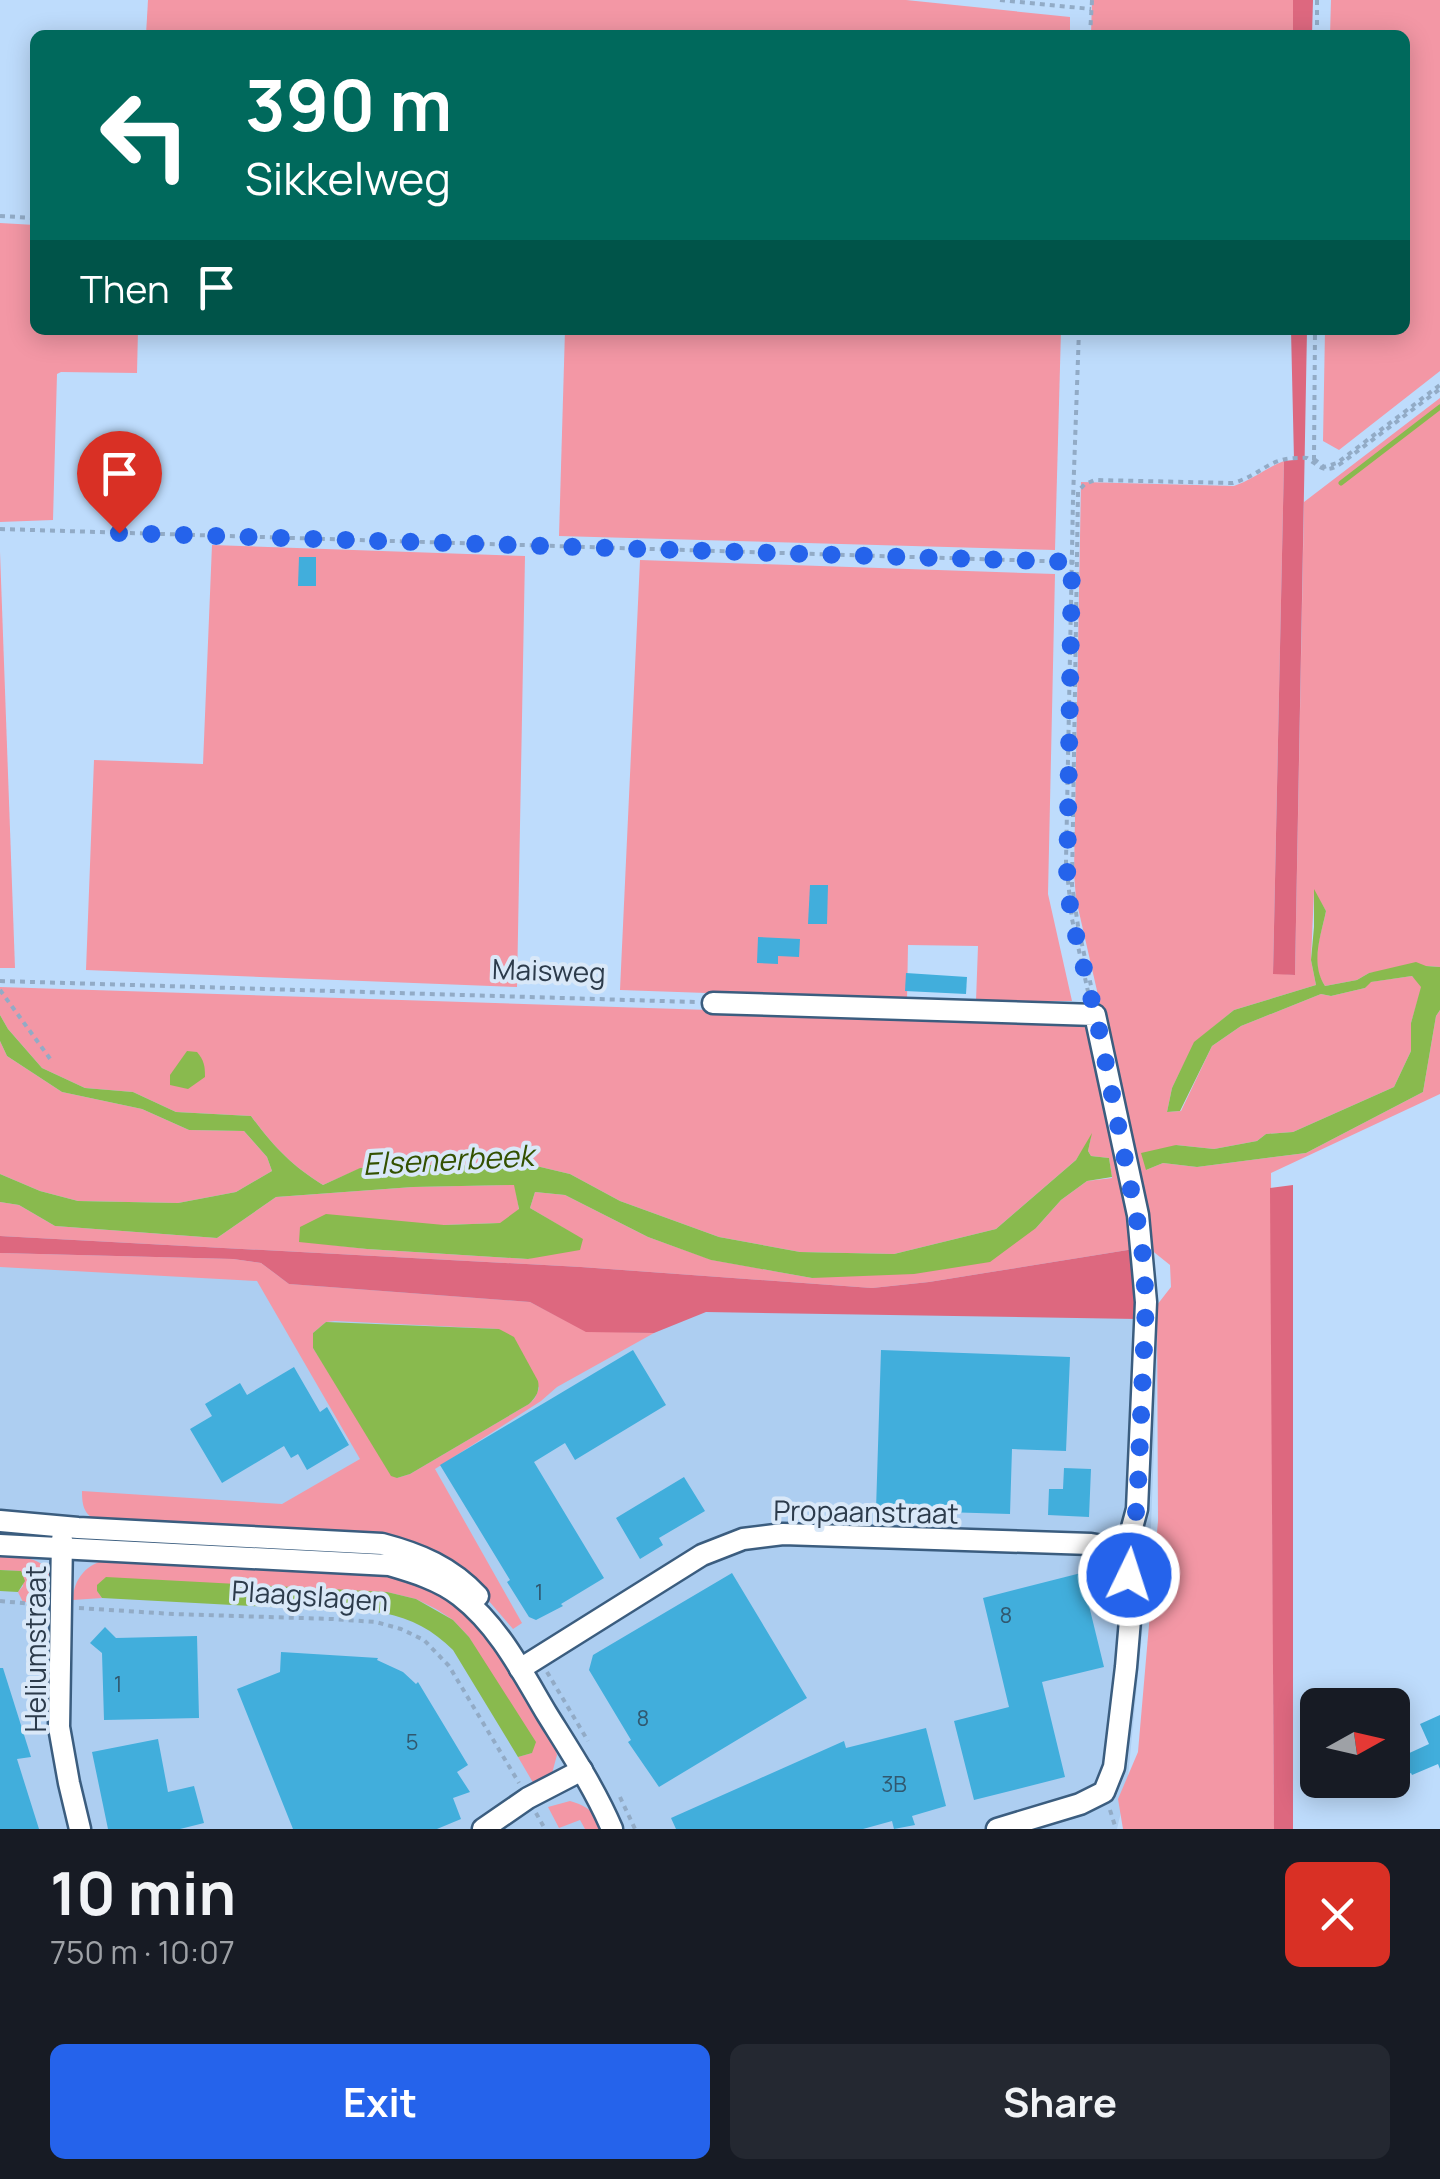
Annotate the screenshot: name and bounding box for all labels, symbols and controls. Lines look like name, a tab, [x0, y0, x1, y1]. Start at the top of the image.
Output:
text: 390 m	[245, 56, 452, 152]
icon: left	[80, 70, 210, 200]
text: Sikkelweg	[245, 147, 451, 209]
icon: arrive	[189, 260, 244, 315]
text: Then	[80, 262, 169, 314]
pin	[77, 431, 162, 534]
icon: arrive	[92, 446, 147, 501]
street label: Maisweg	[492, 949, 606, 991]
water label: Elsenerbeek	[362, 1134, 538, 1184]
street label: Propaanstraat	[773, 1490, 959, 1532]
position arrow	[1077, 1523, 1181, 1627]
street label: Heliumstraat	[16, 1566, 54, 1732]
street label: Plaagslagen	[230, 1571, 390, 1619]
house number: 1	[535, 1577, 543, 1607]
house number: 8	[1000, 1600, 1012, 1630]
house number: 1	[114, 1669, 122, 1699]
north arrow	[1300, 1688, 1410, 1798]
map controls	[1300, 1688, 1410, 1798]
house number: 8	[637, 1703, 649, 1733]
house number: 5	[406, 1727, 418, 1757]
house number: 3B	[881, 1769, 907, 1799]
text: 10 min	[50, 1851, 236, 1933]
button: close	[1285, 1862, 1390, 1967]
text: 750 m · 10:07	[50, 1930, 235, 1974]
button: Exit	[50, 2044, 710, 2159]
button: Share	[730, 2044, 1390, 2159]

